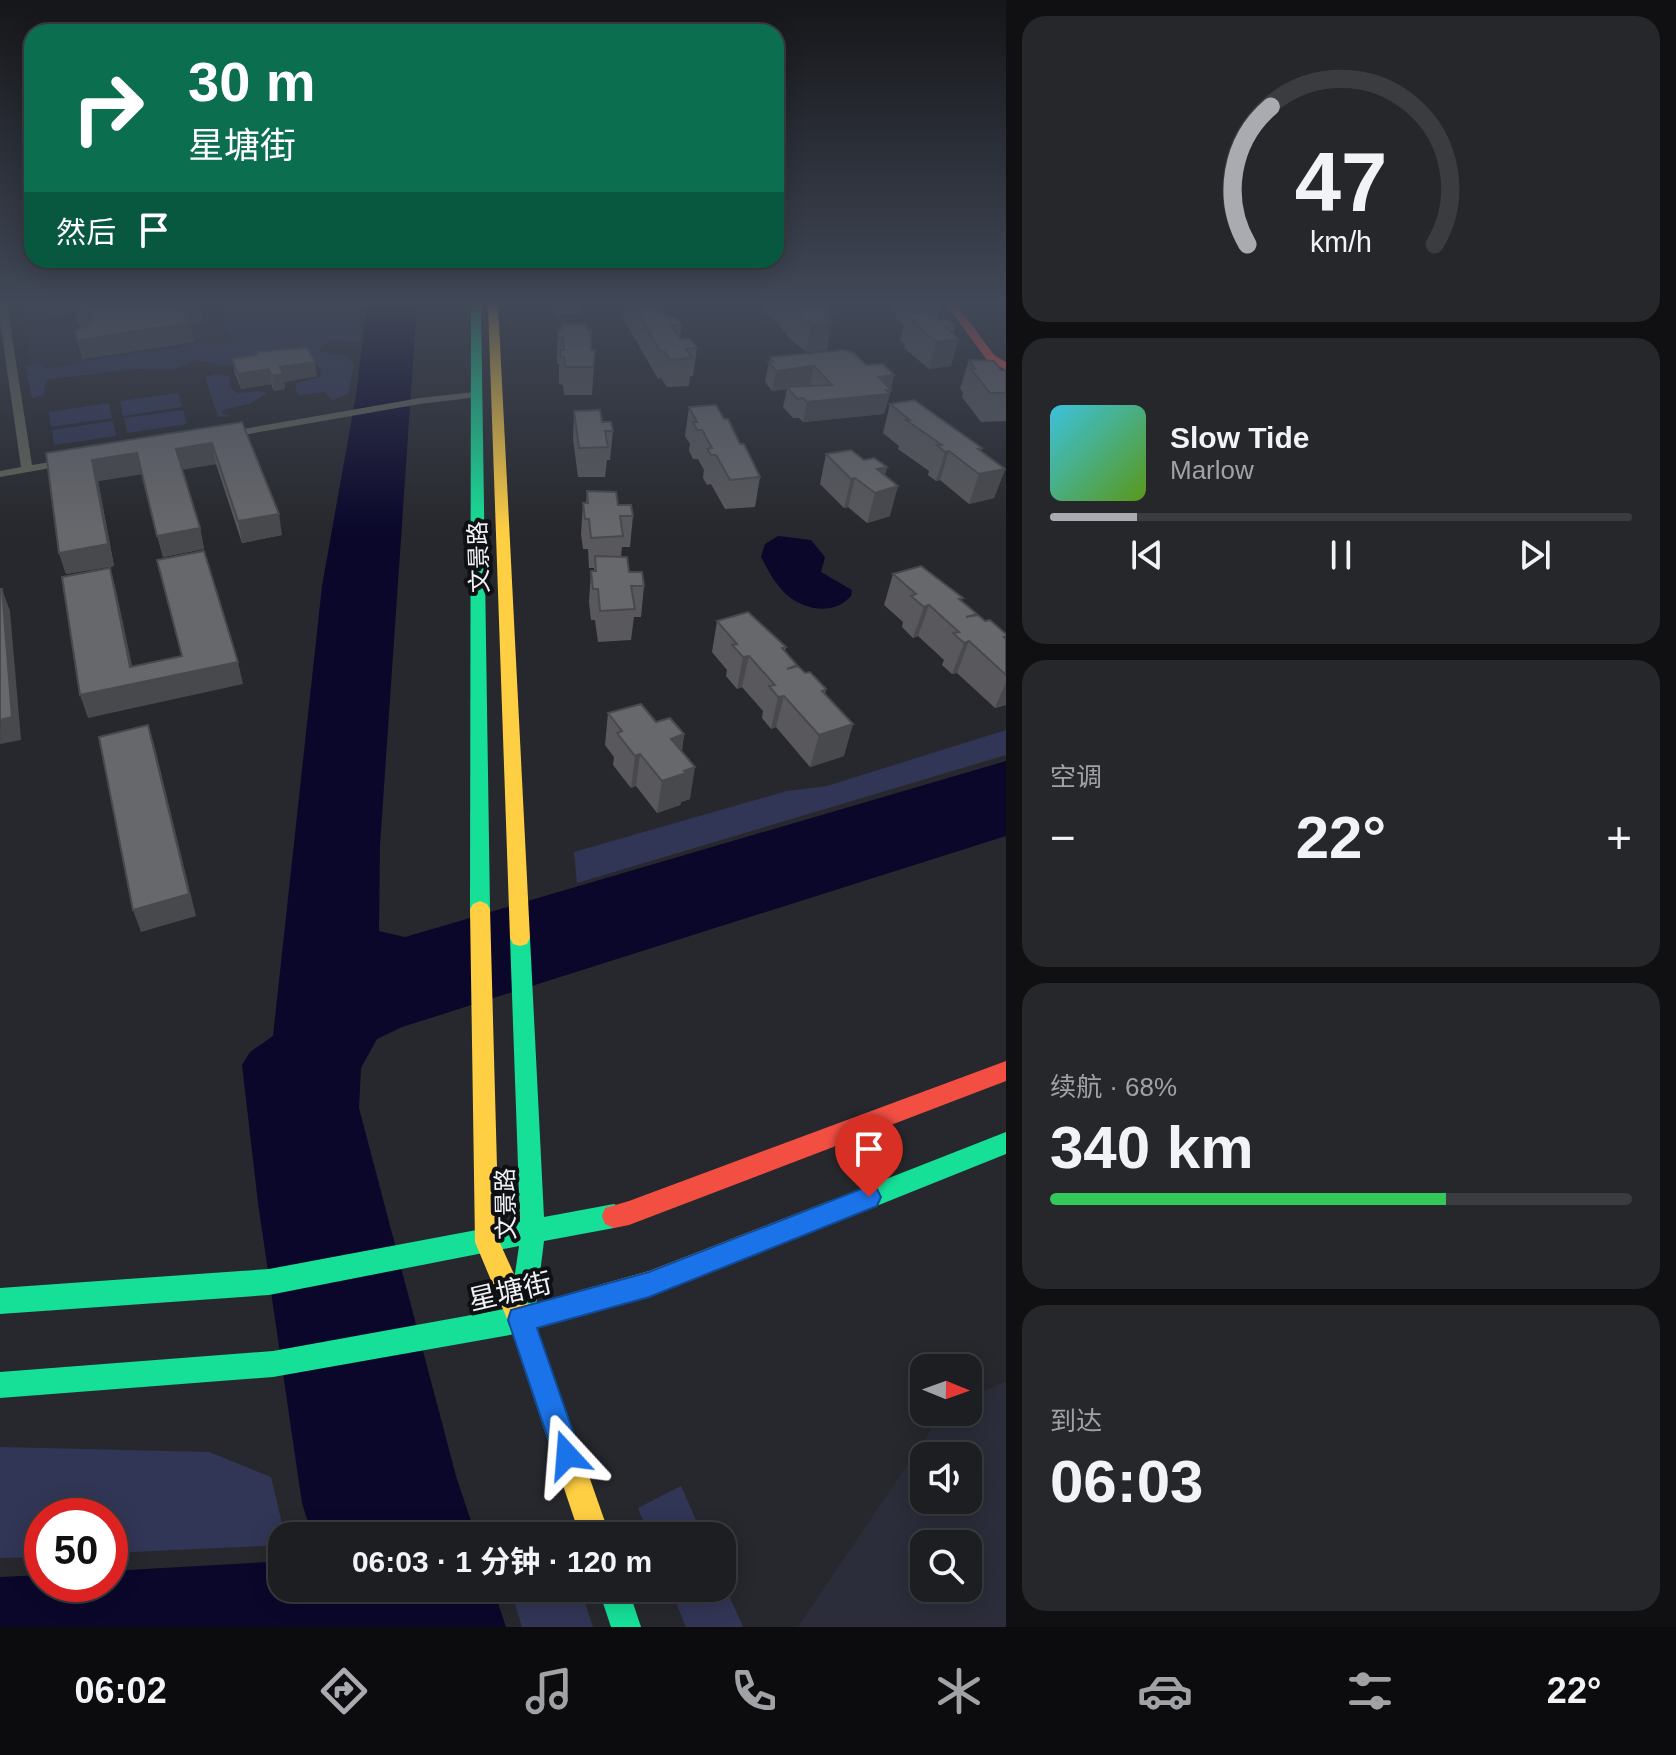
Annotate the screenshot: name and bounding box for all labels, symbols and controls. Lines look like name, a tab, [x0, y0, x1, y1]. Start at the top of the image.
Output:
text: 30 m	[188, 50, 316, 113]
icon: right	[56, 56, 160, 160]
text: 星塘街	[188, 125, 296, 166]
text: 47	[1295, 136, 1387, 229]
icon: arrive	[132, 208, 176, 252]
text: 然后	[56, 216, 116, 249]
text: km/h	[1310, 226, 1372, 258]
text: Slow Tide	[1170, 421, 1309, 454]
text: Marlow	[1170, 455, 1254, 485]
street label: 文景路	[464, 521, 493, 593]
icon: previous	[1125, 533, 1169, 577]
icon: pause	[1319, 533, 1363, 577]
icon: next	[1513, 533, 1557, 577]
text: 空调	[1050, 762, 1102, 792]
text: 22°	[1296, 804, 1386, 871]
text: −	[1050, 813, 1076, 862]
text: +	[1606, 813, 1632, 862]
text: 续航 · 68%	[1050, 1072, 1177, 1102]
text: 340 km	[1050, 1114, 1254, 1181]
pin	[835, 1115, 903, 1197]
icon: arrive	[847, 1127, 891, 1171]
street label: 文景路	[491, 1168, 520, 1240]
street label: 星塘街	[466, 1267, 555, 1316]
north arrow	[910, 1354, 982, 1426]
map controls	[910, 1354, 982, 1602]
text: 到达	[1050, 1406, 1102, 1436]
position arrow	[525, 1413, 609, 1497]
button: sound	[910, 1442, 982, 1514]
text: 06:03	[1050, 1448, 1203, 1515]
speed limit sign: 50	[24, 1498, 128, 1602]
button: search	[910, 1530, 982, 1602]
text: 06:03 · 1 分钟 · 120 m	[352, 1545, 652, 1578]
icon: directions	[316, 1663, 372, 1719]
icon: music	[521, 1663, 577, 1719]
icon: phone	[726, 1663, 782, 1719]
icon: climate	[931, 1663, 987, 1719]
icon: car	[1137, 1663, 1193, 1719]
icon: filters	[1342, 1663, 1398, 1719]
text: 06:02	[75, 1670, 167, 1711]
text: 22°	[1547, 1670, 1601, 1711]

